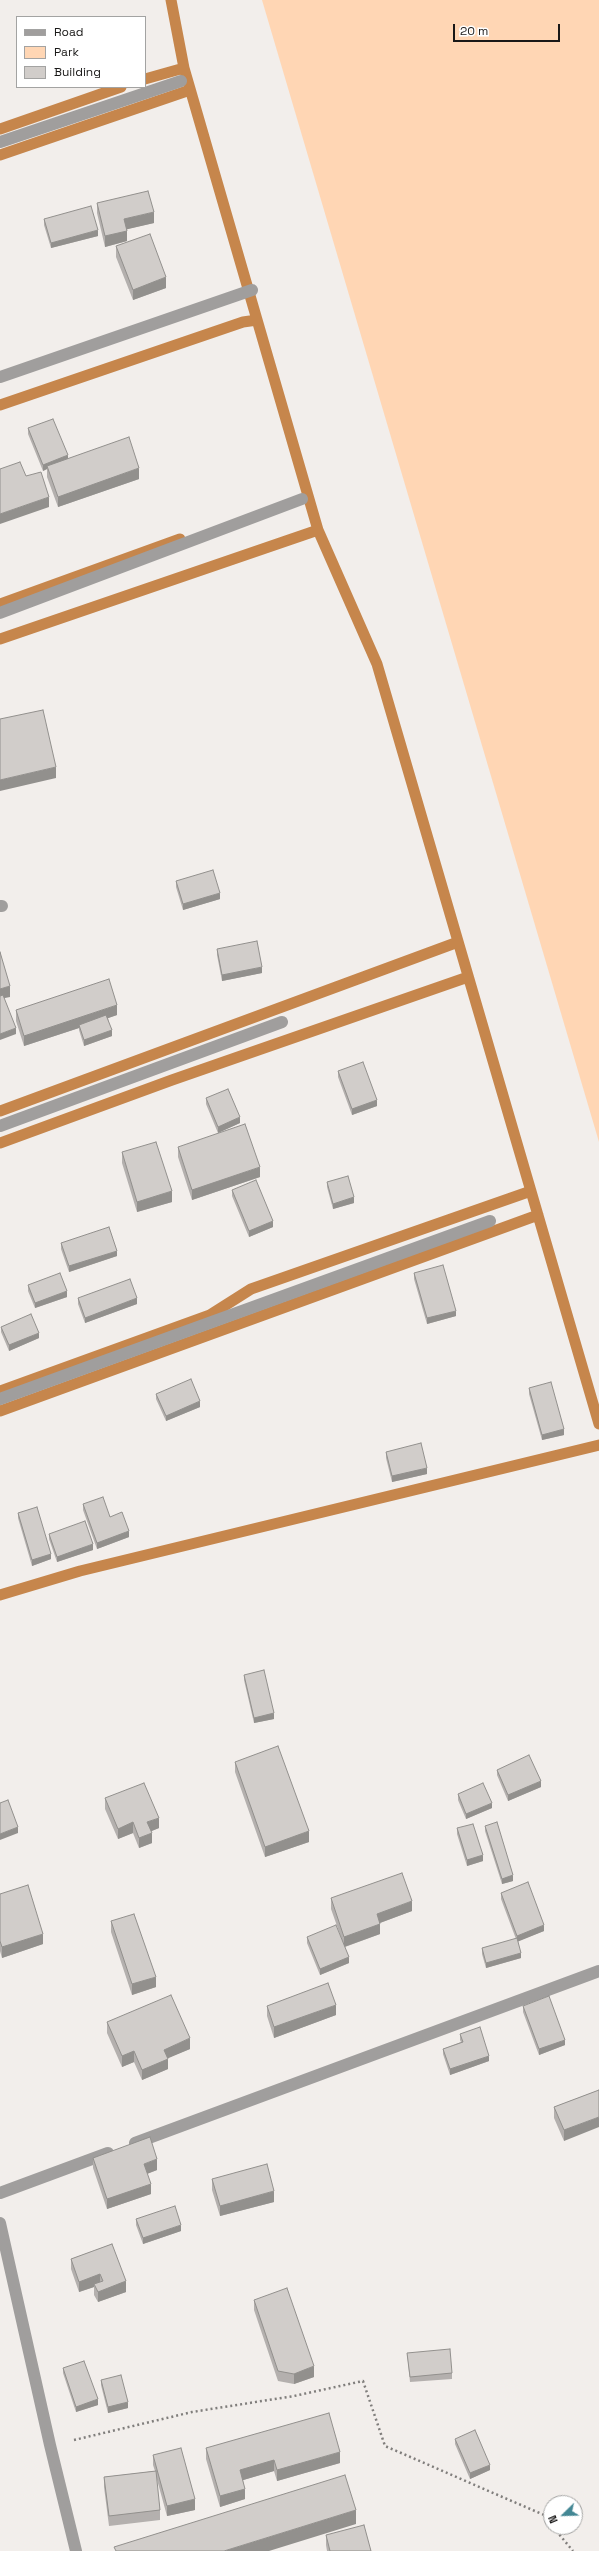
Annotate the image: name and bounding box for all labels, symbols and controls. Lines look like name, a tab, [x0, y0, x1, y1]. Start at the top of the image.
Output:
legend	[16, 16, 146, 88]
scale bar	[455, 16, 562, 42]
text: 20 m	[460, 23, 488, 39]
text: Road	[54, 24, 83, 40]
text: Park	[54, 44, 79, 60]
text: Building	[54, 64, 101, 80]
north arrow	[543, 2495, 583, 2535]
text: N	[545, 2513, 561, 2525]

